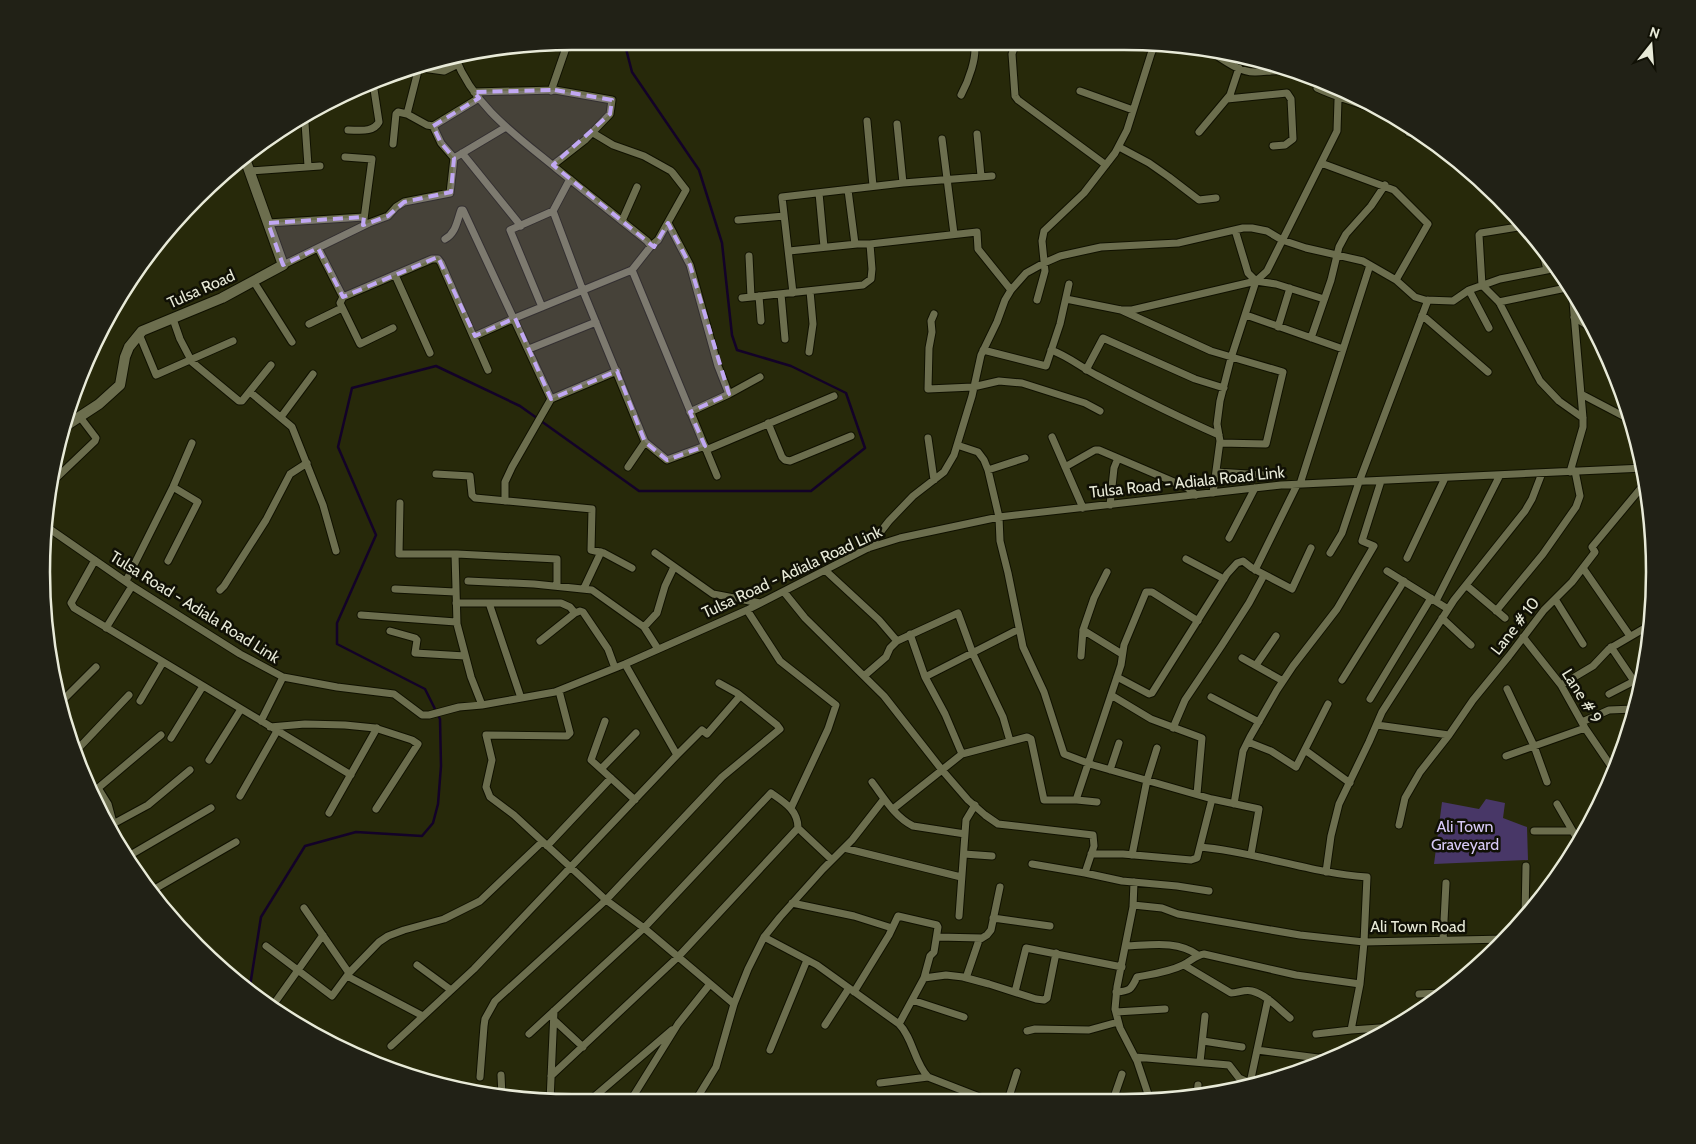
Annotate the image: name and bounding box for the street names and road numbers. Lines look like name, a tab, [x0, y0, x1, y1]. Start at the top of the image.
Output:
street label: Tulsa Road	[164, 266, 238, 312]
street label: Tulsa Road - Adiala Road Link	[1088, 462, 1286, 502]
street label: Tulsa Road - Adiala Road Link	[699, 522, 886, 622]
street label: Tulsa Road - Adiala Road Link	[107, 547, 284, 668]
street label: Lane # 10	[1487, 593, 1543, 659]
street label: Lane # 9	[1558, 665, 1606, 727]
street label: Ali Town Road	[1370, 917, 1466, 936]

